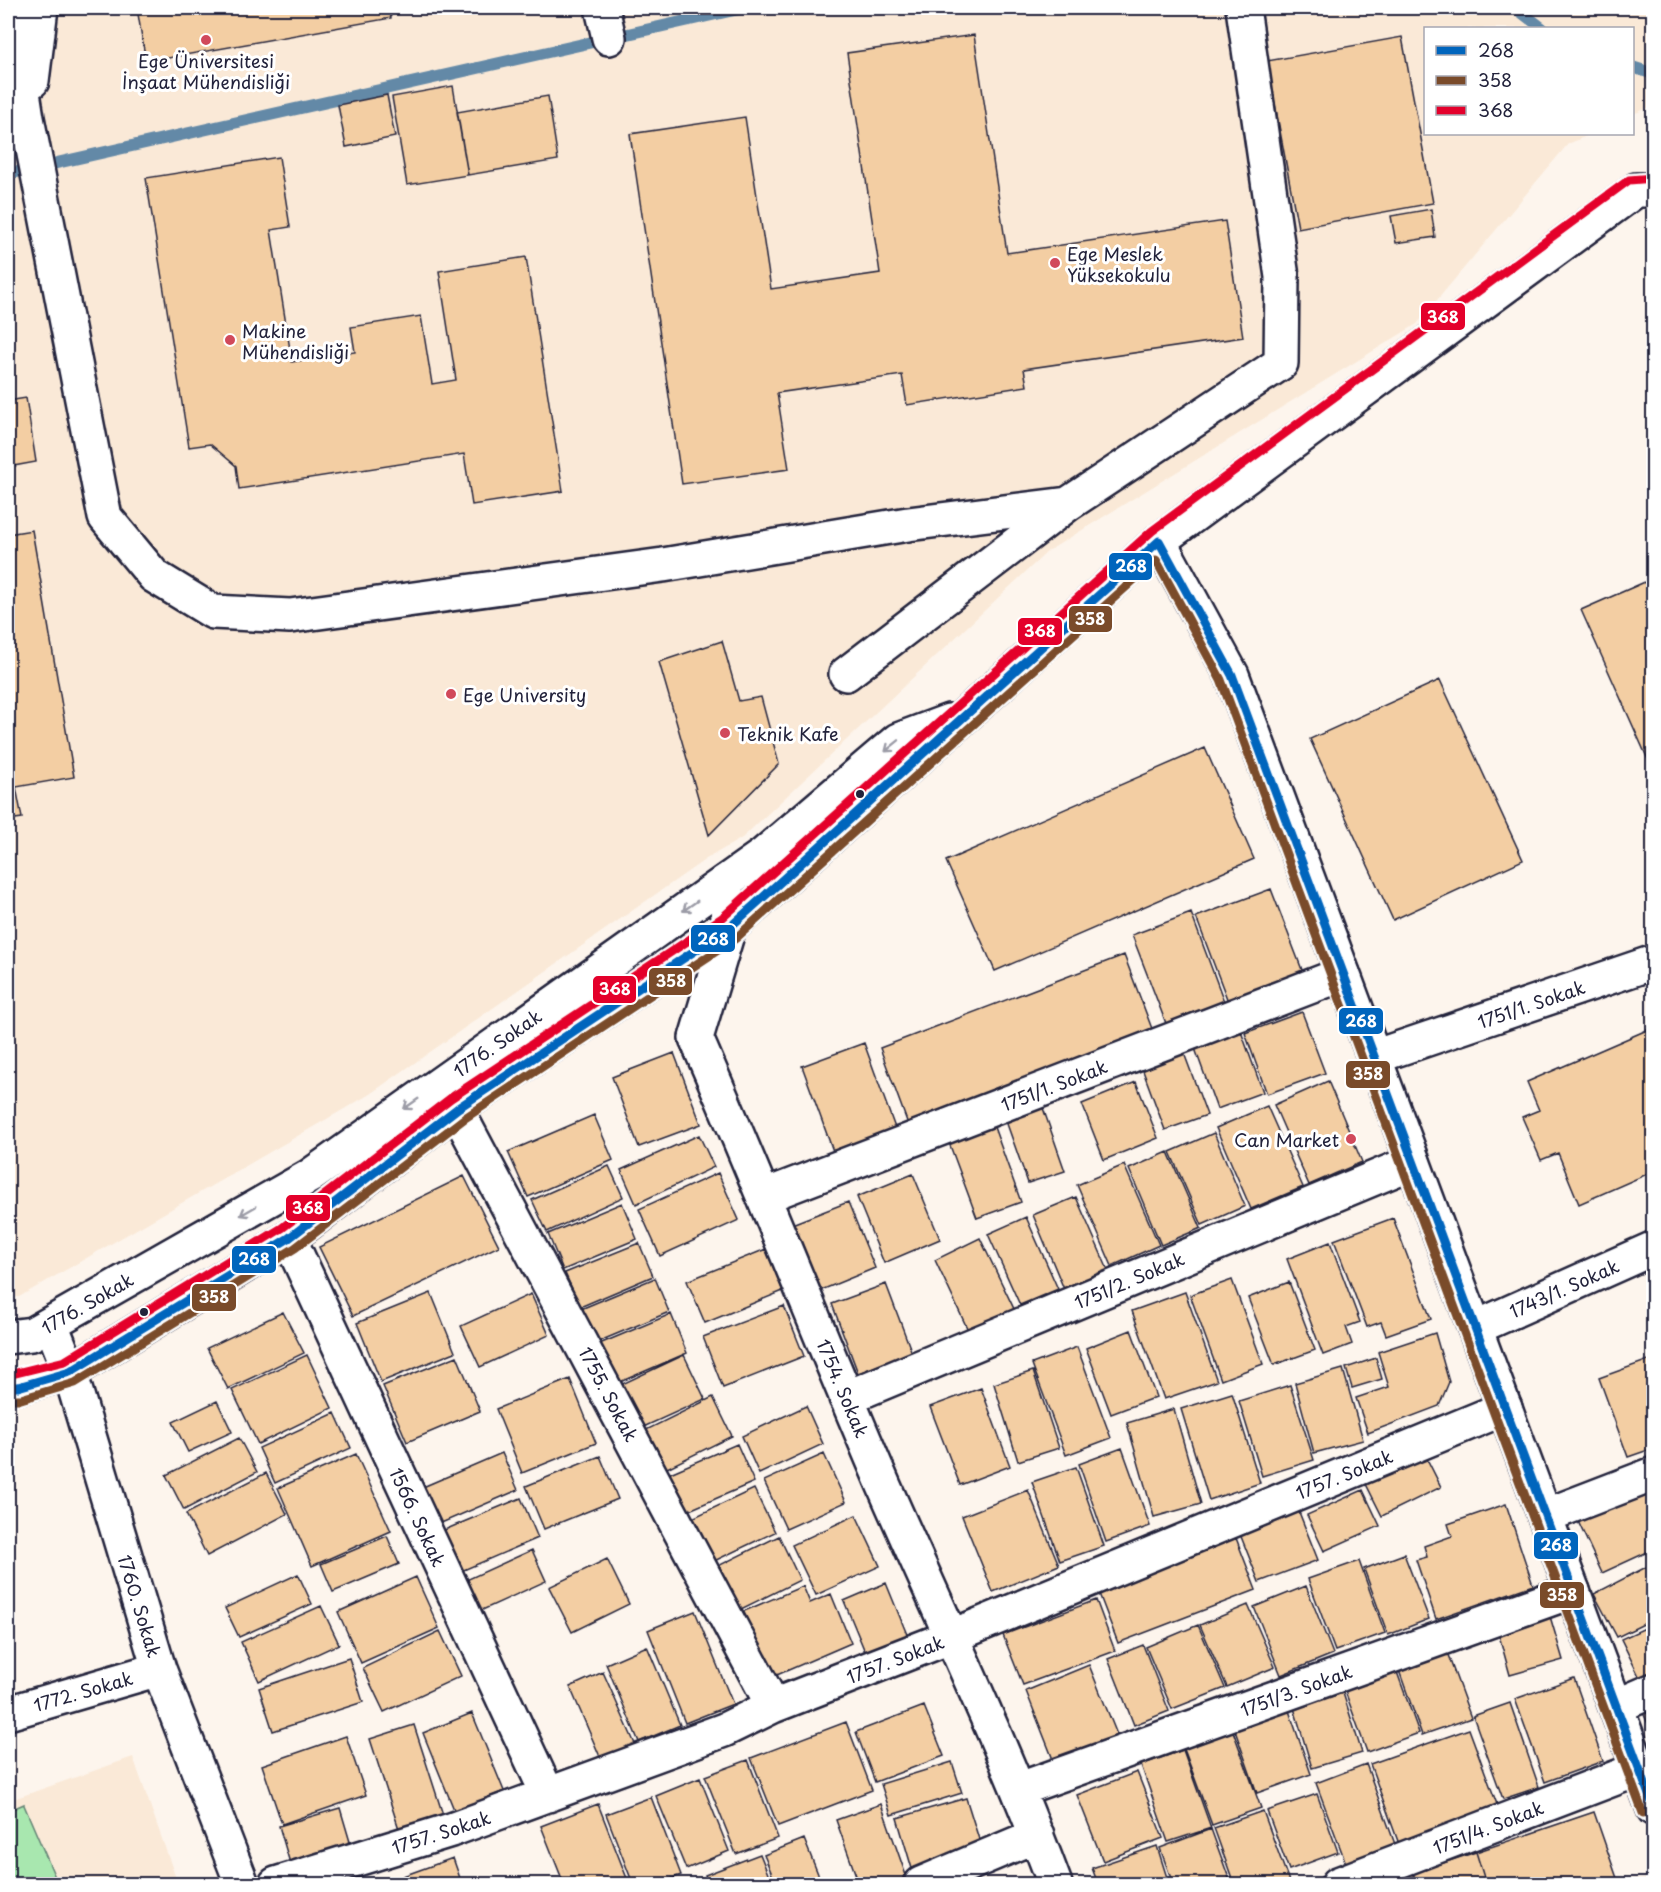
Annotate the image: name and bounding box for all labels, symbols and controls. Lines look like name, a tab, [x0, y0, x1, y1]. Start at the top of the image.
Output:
legend	[1424, 27, 1634, 135]
marker: Ege Üniversitesi İnşaat Mühendisliği	[199, 33, 213, 47]
text: 268	[1478, 36, 1514, 63]
place label: Ege Üniversitesi İnşaat Mühendisliği	[122, 47, 290, 95]
text: 358	[1478, 66, 1512, 93]
text: 368	[1478, 96, 1514, 123]
place label: Ege Meslek Yüksekokulu	[1067, 240, 1171, 288]
marker: Ege Meslek Yüksekokulu	[1048, 256, 1062, 270]
line badge: 368	[1420, 302, 1466, 331]
text: 368	[1427, 304, 1459, 328]
place label: Makine Mühendisliği	[242, 317, 349, 365]
marker: Makine Mühendisliği	[223, 333, 237, 347]
line badge: 268	[1108, 552, 1153, 581]
text: 268	[1115, 553, 1147, 577]
line badge: 358	[1068, 605, 1113, 633]
text: 358	[1075, 606, 1105, 630]
line badge: 368	[1017, 617, 1063, 646]
text: 368	[1024, 618, 1056, 642]
place label: Ege University	[463, 681, 586, 708]
marker: Ege University	[444, 687, 458, 701]
place label: Teknik Kafe	[737, 720, 839, 747]
marker: Teknik Kafe	[718, 726, 732, 740]
one-way arrow	[884, 739, 900, 752]
unlabelled marker	[854, 788, 866, 800]
one-way arrow	[683, 900, 699, 912]
line badge: 268	[690, 924, 736, 953]
text: 268	[697, 926, 729, 950]
line badge: 358	[648, 967, 693, 996]
text: 358	[656, 968, 686, 992]
street label: 1751/1. Sokak	[1474, 973, 1588, 1035]
line badge: 368	[592, 975, 637, 1004]
text: 368	[599, 976, 631, 1000]
street label: 1776. Sokak	[447, 1002, 547, 1084]
line badge: 268	[1338, 1007, 1384, 1035]
text: 268	[1345, 1008, 1377, 1032]
street label: 1751/1. Sokak	[997, 1052, 1111, 1118]
line badge: 358	[1345, 1060, 1391, 1089]
text: 358	[1353, 1061, 1383, 1085]
one-way arrow	[404, 1098, 420, 1110]
place label: Can Market	[1234, 1126, 1339, 1153]
marker: Can Market	[1344, 1132, 1358, 1146]
line badge: 368	[285, 1194, 331, 1222]
text: 368	[292, 1195, 324, 1219]
one-way arrow	[240, 1205, 257, 1217]
line badge: 268	[231, 1245, 277, 1274]
street label: 1751/2. Sokak	[1070, 1245, 1188, 1315]
text: 268	[238, 1246, 270, 1270]
street label: 1743/1. Sokak	[1505, 1252, 1623, 1324]
street label: 1776. Sokak	[36, 1266, 138, 1340]
line badge: 358	[191, 1283, 237, 1312]
text: 358	[199, 1284, 229, 1308]
unlabelled marker	[138, 1306, 150, 1318]
street label: 1754. Sokak	[810, 1334, 876, 1442]
street label: 1755. Sokak	[573, 1342, 645, 1446]
street label: 1757. Sokak	[1291, 1442, 1397, 1506]
street label: 1566. Sokak	[383, 1463, 453, 1571]
line badge: 268	[1533, 1531, 1579, 1560]
text: 268	[1540, 1532, 1572, 1556]
street label: 1760. Sokak	[112, 1551, 168, 1661]
line badge: 358	[1539, 1581, 1585, 1609]
text: 358	[1547, 1582, 1577, 1606]
street label: 1757. Sokak	[842, 1628, 948, 1690]
street label: 1751/3. Sokak	[1236, 1657, 1356, 1723]
street label: 1772. Sokak	[30, 1664, 136, 1718]
street label: 1751/4. Sokak	[1429, 1793, 1547, 1861]
street label: 1757. Sokak	[388, 1803, 494, 1861]

